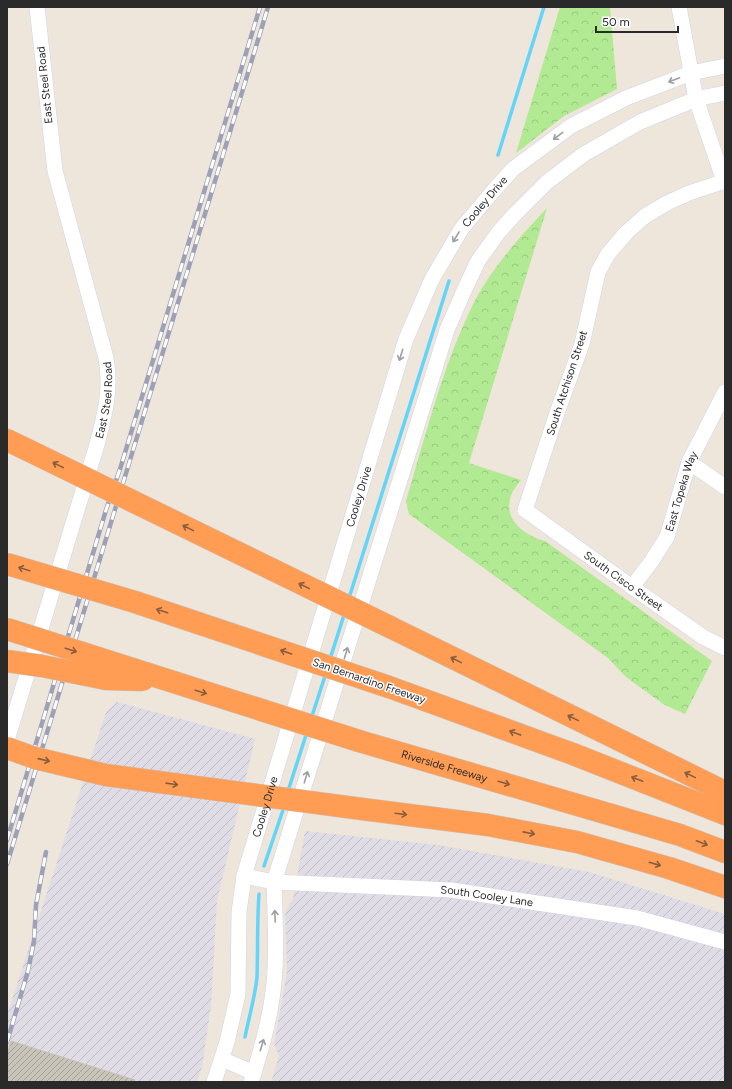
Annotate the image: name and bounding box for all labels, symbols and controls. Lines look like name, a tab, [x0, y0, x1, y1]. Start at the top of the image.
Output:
scale bar	[596, 8, 678, 34]
text: 50 m	[602, 15, 630, 29]
street label: East Steel Road	[34, 46, 56, 124]
one-way arrow	[668, 76, 680, 84]
one-way arrow	[552, 132, 563, 140]
street label: Cooley Drive	[459, 173, 510, 230]
one-way arrow	[452, 231, 460, 243]
street label: South Atchison Street	[544, 329, 590, 437]
one-way arrow	[397, 348, 404, 361]
street label: East Steel Road	[92, 361, 115, 440]
street label: East Topeka Way	[662, 449, 700, 533]
one-way arrow	[53, 461, 65, 468]
street label: Cooley Drive	[343, 465, 374, 529]
one-way arrow	[182, 524, 194, 531]
street label: South Cisco Street	[582, 548, 666, 613]
one-way arrow	[18, 565, 31, 572]
one-way arrow	[299, 581, 311, 589]
one-way arrow	[156, 607, 169, 614]
one-way arrow	[64, 647, 77, 654]
one-way arrow	[342, 647, 350, 659]
one-way arrow	[279, 648, 292, 655]
street label: San Bernardino Freeway	[311, 656, 427, 707]
one-way arrow	[451, 656, 463, 663]
one-way arrow	[195, 689, 208, 696]
one-way arrow	[567, 714, 579, 721]
one-way arrow	[510, 728, 522, 736]
street label: Riverside Freeway	[400, 747, 489, 785]
one-way arrow	[37, 757, 50, 765]
one-way arrow	[303, 771, 311, 783]
one-way arrow	[684, 771, 696, 778]
street label: Cooley Drive	[250, 775, 280, 839]
one-way arrow	[631, 775, 643, 783]
one-way arrow	[165, 780, 178, 788]
one-way arrow	[497, 780, 510, 787]
one-way arrow	[394, 810, 407, 818]
one-way arrow	[522, 829, 535, 837]
one-way arrow	[696, 840, 708, 848]
one-way arrow	[648, 861, 661, 868]
street label: South Cooley Lane	[440, 883, 534, 909]
one-way arrow	[271, 910, 278, 923]
one-way arrow	[259, 1039, 267, 1051]

